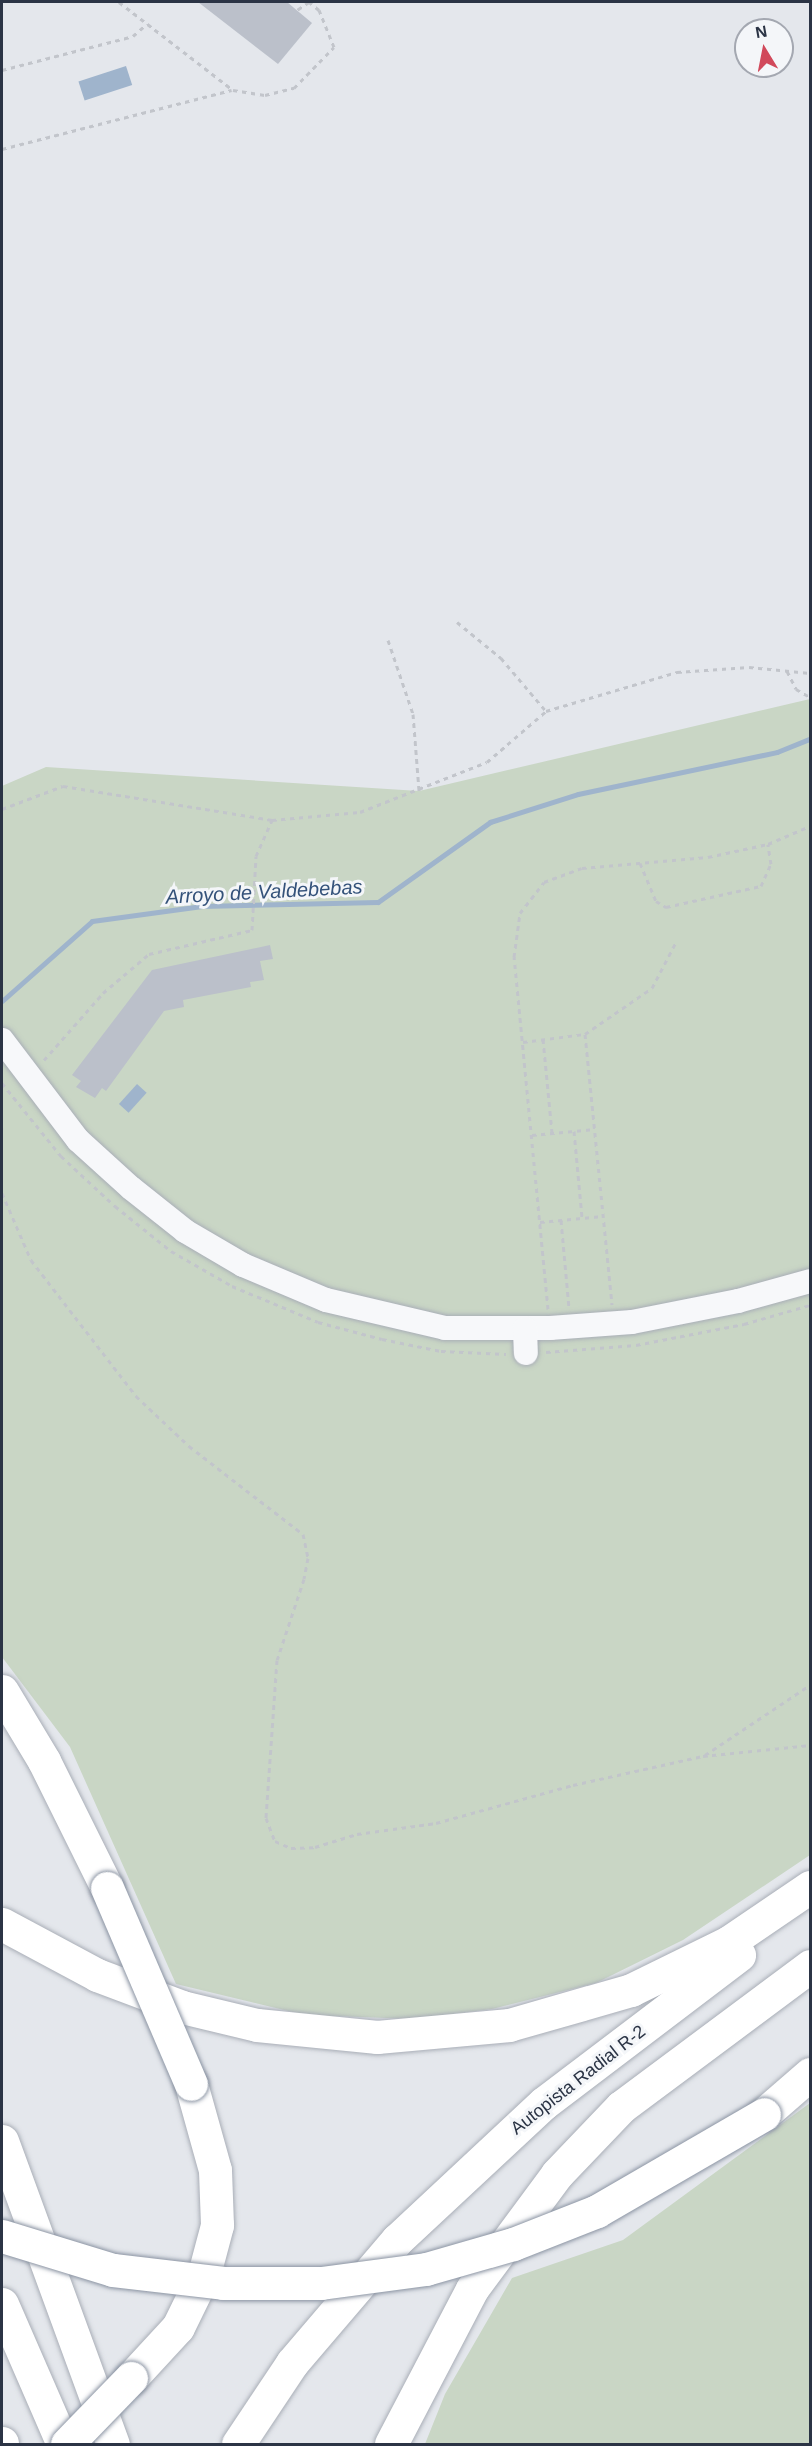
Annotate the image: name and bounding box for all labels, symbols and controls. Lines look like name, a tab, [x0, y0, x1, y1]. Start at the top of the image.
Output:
north arrow	[734, 18, 794, 78]
text: N	[754, 22, 768, 41]
water label: Arroyo de Valdebebas	[165, 875, 363, 909]
street label: Autopista Radial R-2	[506, 2021, 650, 2139]

